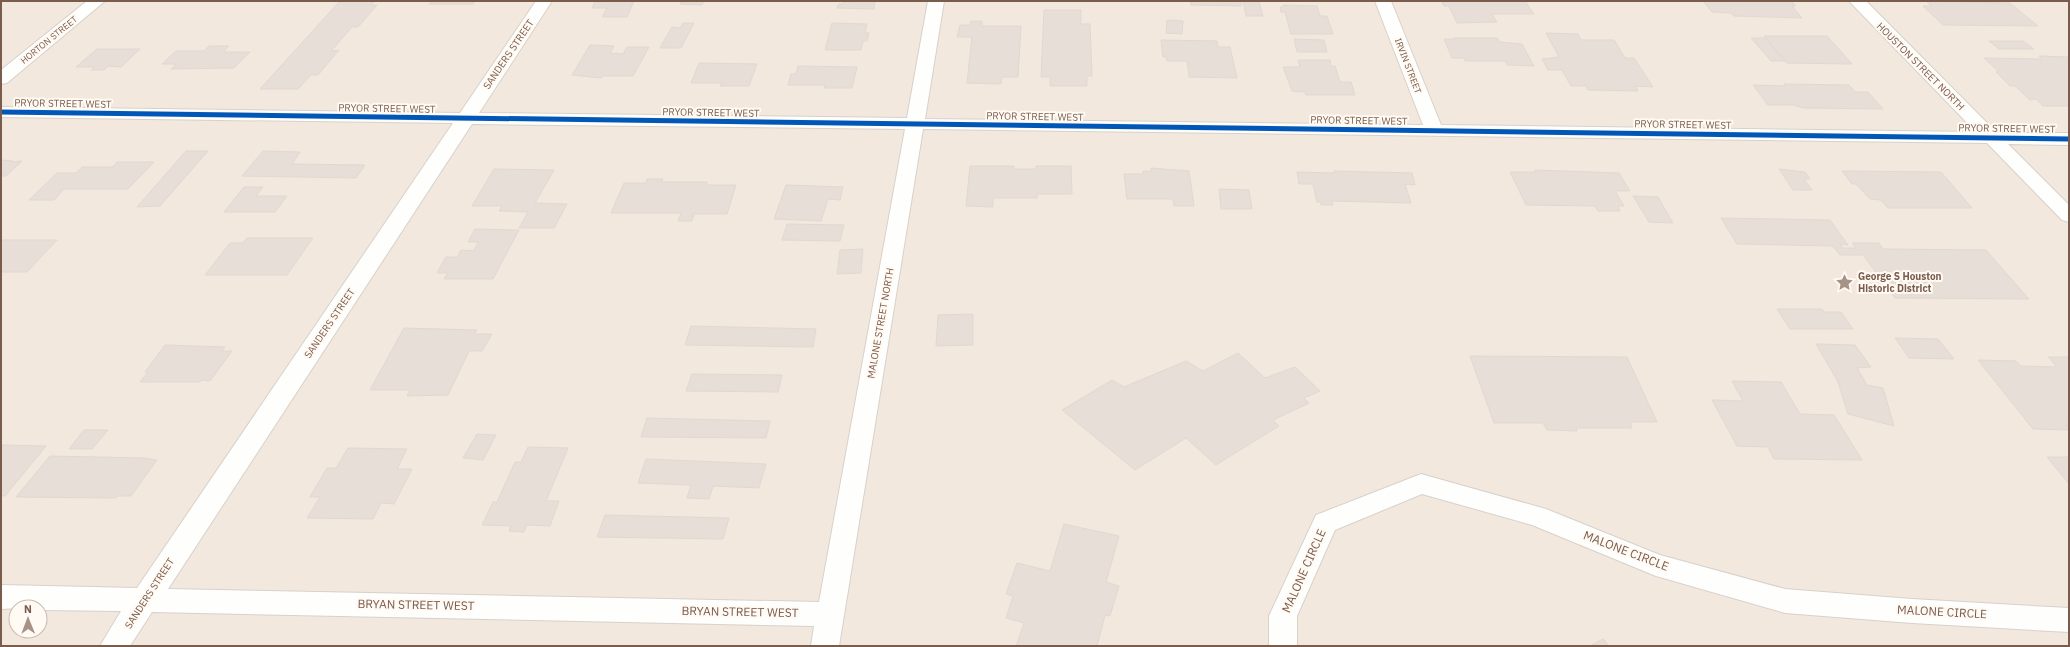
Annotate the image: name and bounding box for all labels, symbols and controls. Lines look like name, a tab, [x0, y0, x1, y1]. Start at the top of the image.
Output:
street label: HORTON STREET	[18, 13, 79, 66]
street label: SANDERS STREET	[480, 17, 537, 92]
street label: HOUSTON STREET NORTH	[1874, 20, 1967, 113]
street label: IRVIN STREET	[1393, 37, 1424, 95]
street label: PRYOR STREET WEST	[14, 96, 112, 111]
street label: PRYOR STREET WEST	[338, 101, 436, 116]
street label: PRYOR STREET WEST	[662, 105, 760, 120]
street label: PRYOR STREET WEST	[986, 109, 1084, 124]
street label: PRYOR STREET WEST	[1310, 113, 1408, 128]
street label: PRYOR STREET WEST	[1634, 117, 1732, 132]
street label: PRYOR STREET WEST	[1958, 121, 2056, 136]
street label: MALONE STREET NORTH	[864, 267, 897, 379]
place label: George S Houston Historic District	[1858, 270, 1942, 295]
place icon: George S Houston Historic District	[1835, 272, 1855, 292]
street label: SANDERS STREET	[301, 286, 358, 361]
street label: MALONE CIRCLE	[1278, 527, 1329, 615]
street label: MALONE CIRCLE	[1581, 527, 1671, 574]
street label: SANDERS STREET	[122, 555, 177, 631]
street label: BRYAN STREET WEST	[357, 596, 475, 613]
north arrow	[8, 599, 48, 639]
text: N	[24, 602, 32, 616]
street label: MALONE CIRCLE	[1897, 602, 1987, 621]
street label: BRYAN STREET WEST	[681, 603, 799, 620]

